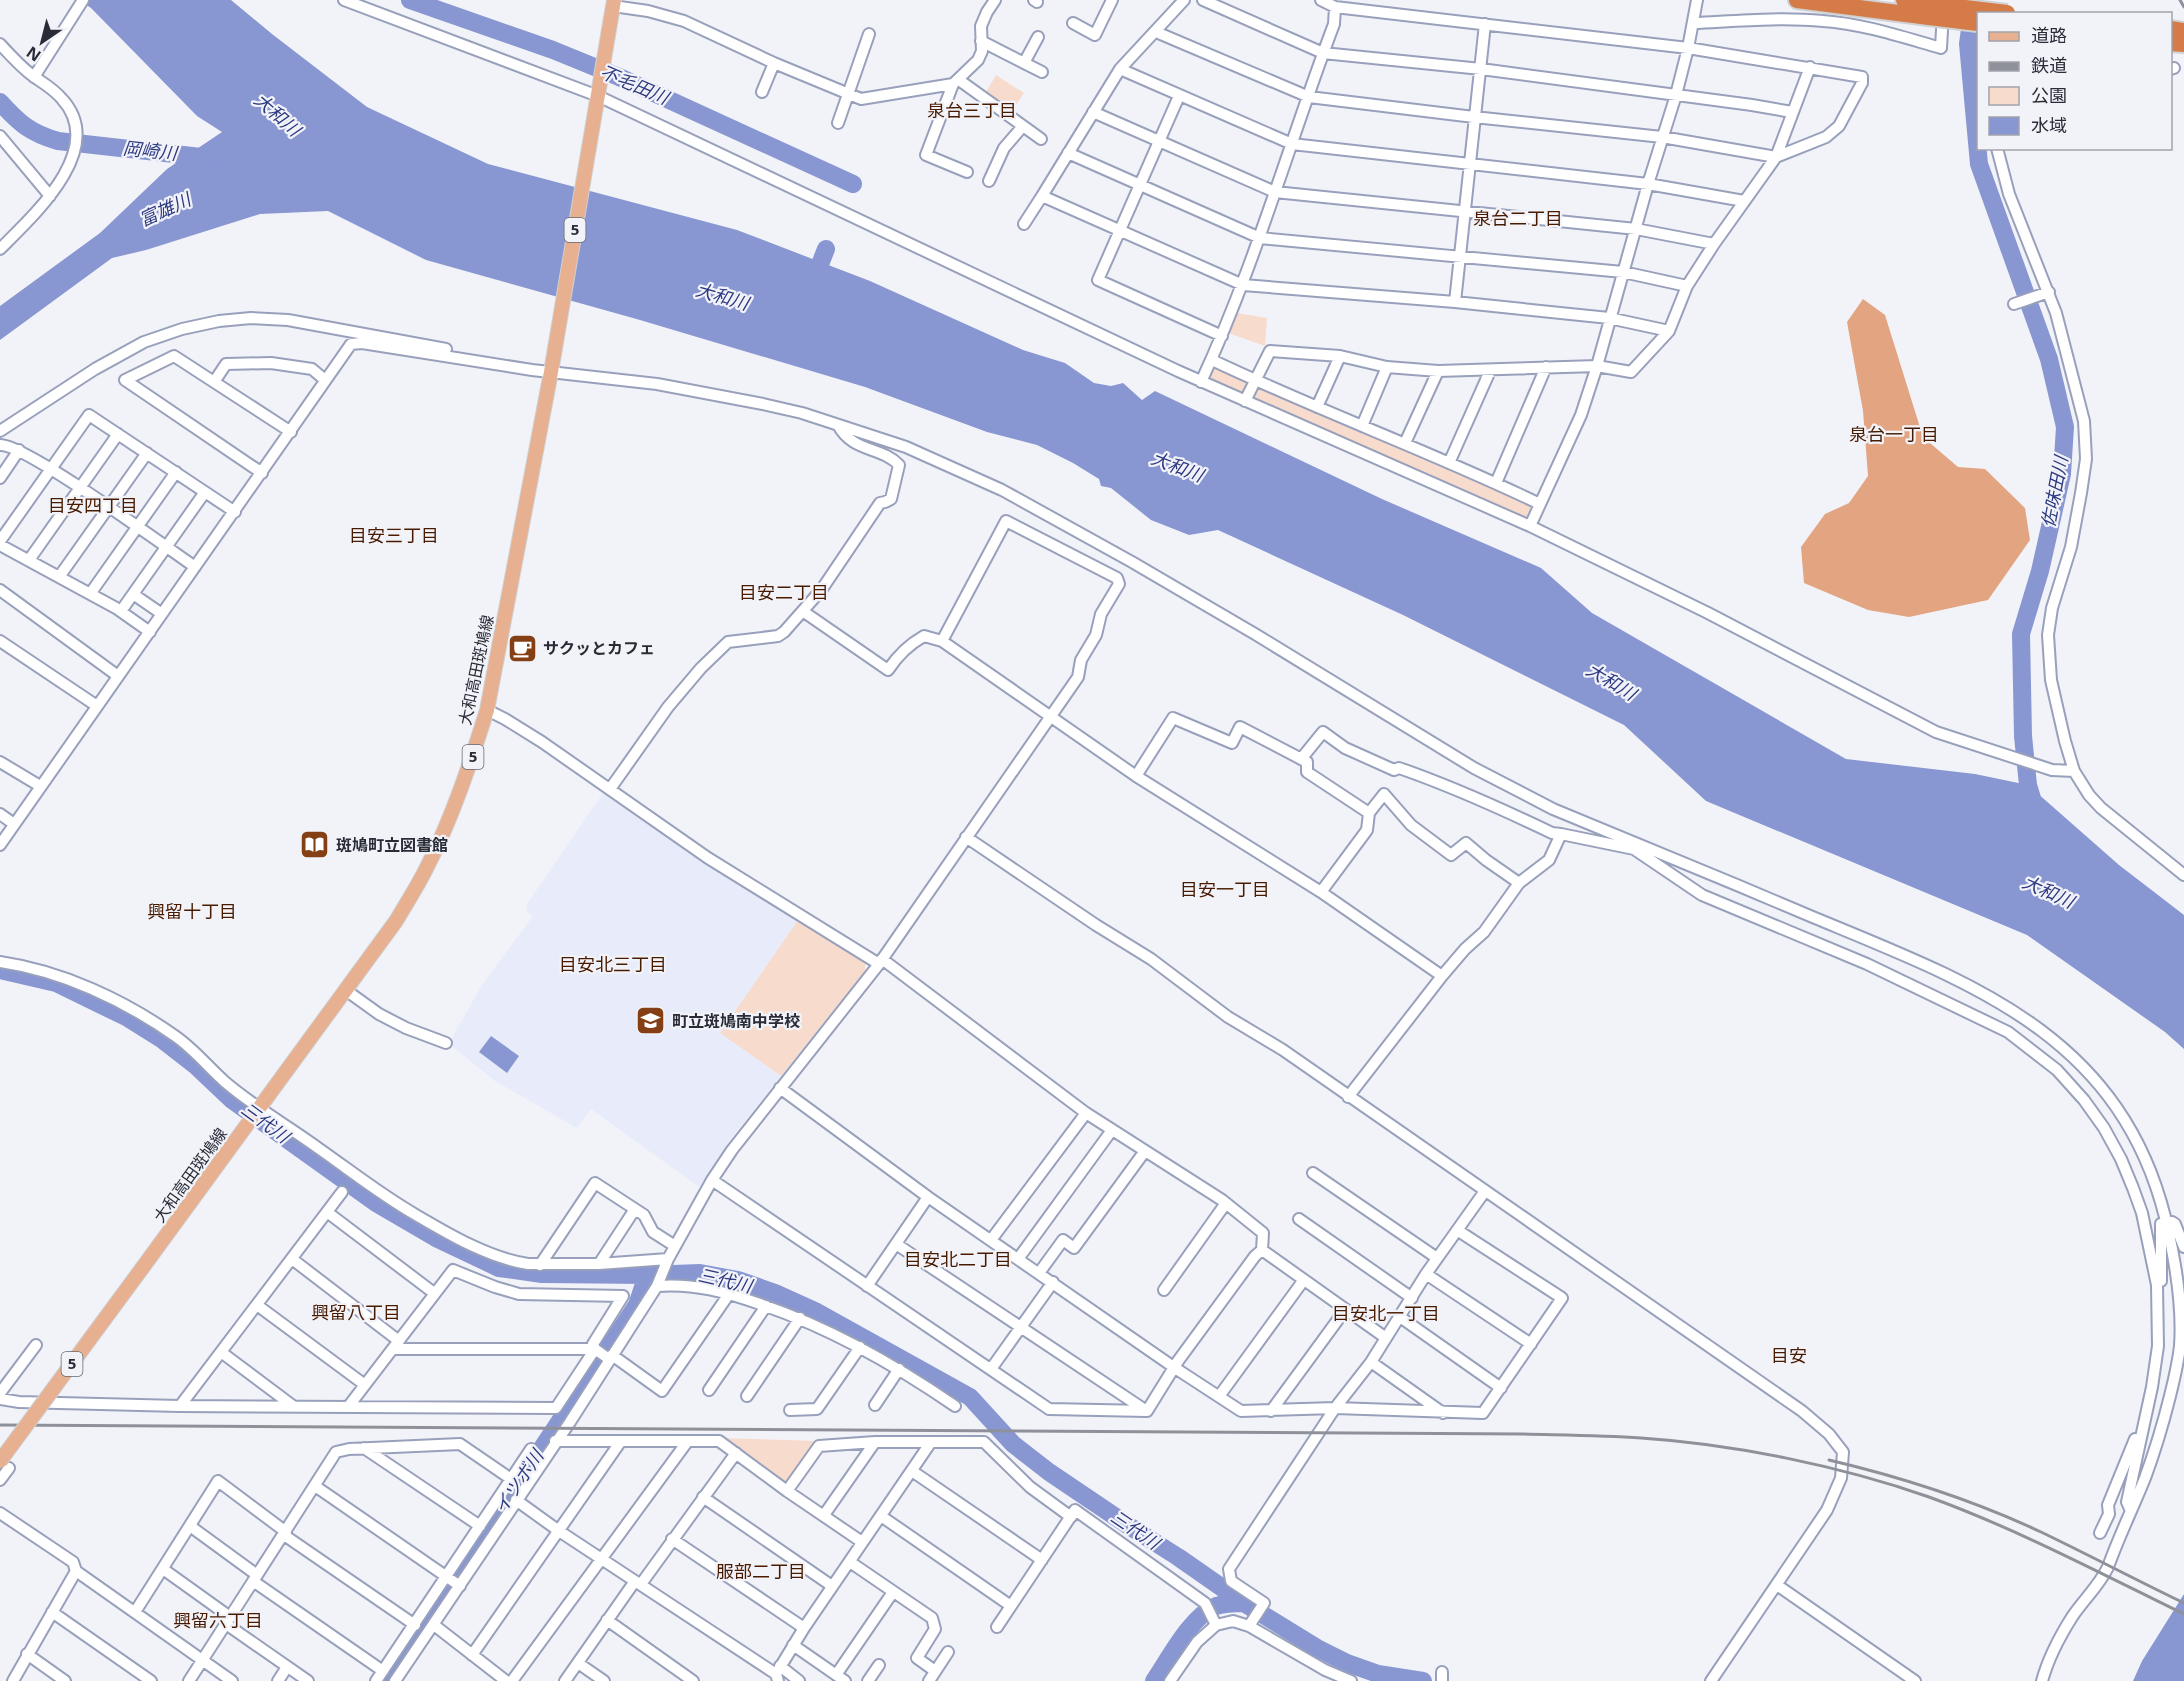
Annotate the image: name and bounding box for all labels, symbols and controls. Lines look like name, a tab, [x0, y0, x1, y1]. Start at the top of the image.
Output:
north arrow	[12, 12, 72, 72]
legend	[1977, 12, 2172, 150]
text: 道路	[2031, 23, 2067, 47]
text: N	[22, 42, 45, 67]
text: 鉄道	[2031, 53, 2067, 77]
water label: 不毛田川	[597, 59, 674, 110]
text: 公園	[2031, 83, 2067, 107]
water label: 大和川	[249, 87, 307, 142]
district label: 泉台三丁目	[927, 98, 1017, 122]
text: 水域	[2031, 113, 2067, 137]
water label: 岡崎川	[122, 135, 180, 165]
water label: 富雄川	[135, 186, 196, 231]
district label: 泉台二丁目	[1473, 206, 1563, 230]
road number: 5	[564, 218, 586, 242]
water label: 大和川	[693, 277, 753, 316]
district label: 泉台一丁目	[1849, 422, 1939, 446]
water label: 大和川	[1148, 445, 1209, 488]
water label: 佐味田川	[2035, 452, 2073, 529]
district label: 目安四丁目	[48, 493, 138, 517]
district label: 目安三丁目	[349, 523, 439, 547]
district label: 目安二丁目	[739, 580, 829, 604]
street label: 大和高田斑鳩線	[454, 613, 498, 727]
cafe icon: サクッとカフェ	[506, 632, 538, 664]
place label: サクッとカフェ	[543, 637, 655, 659]
water label: 大和川	[1582, 657, 1643, 706]
road number: 5	[462, 745, 484, 769]
library icon: 斑鳩町立図書館	[299, 829, 331, 861]
place label: 斑鳩町立図書館	[336, 834, 448, 856]
water label: 大和川	[2019, 869, 2080, 914]
district label: 目安一丁目	[1180, 877, 1270, 901]
district label: 興留十丁目	[147, 899, 237, 923]
district label: 目安北三丁目	[559, 952, 667, 976]
school or university icon: 町立斑鳩南中学校	[635, 1005, 667, 1037]
place label: 町立斑鳩南中学校	[672, 1010, 800, 1032]
water label: 三代川	[237, 1097, 296, 1149]
street label: 大和高田斑鳩線	[148, 1123, 232, 1227]
district label: 目安北二丁目	[904, 1247, 1012, 1271]
water label: 三代川	[696, 1262, 756, 1298]
district label: 興留八丁目	[311, 1300, 401, 1324]
district label: 目安北一丁目	[1332, 1301, 1440, 1325]
district label: 目安	[1771, 1343, 1807, 1367]
road number: 5	[62, 1352, 82, 1376]
water label: イツボ川	[488, 1443, 549, 1518]
water label: 三代川	[1106, 1504, 1166, 1555]
district label: 服部二丁目	[716, 1559, 806, 1583]
district label: 興留六丁目	[173, 1608, 263, 1632]

